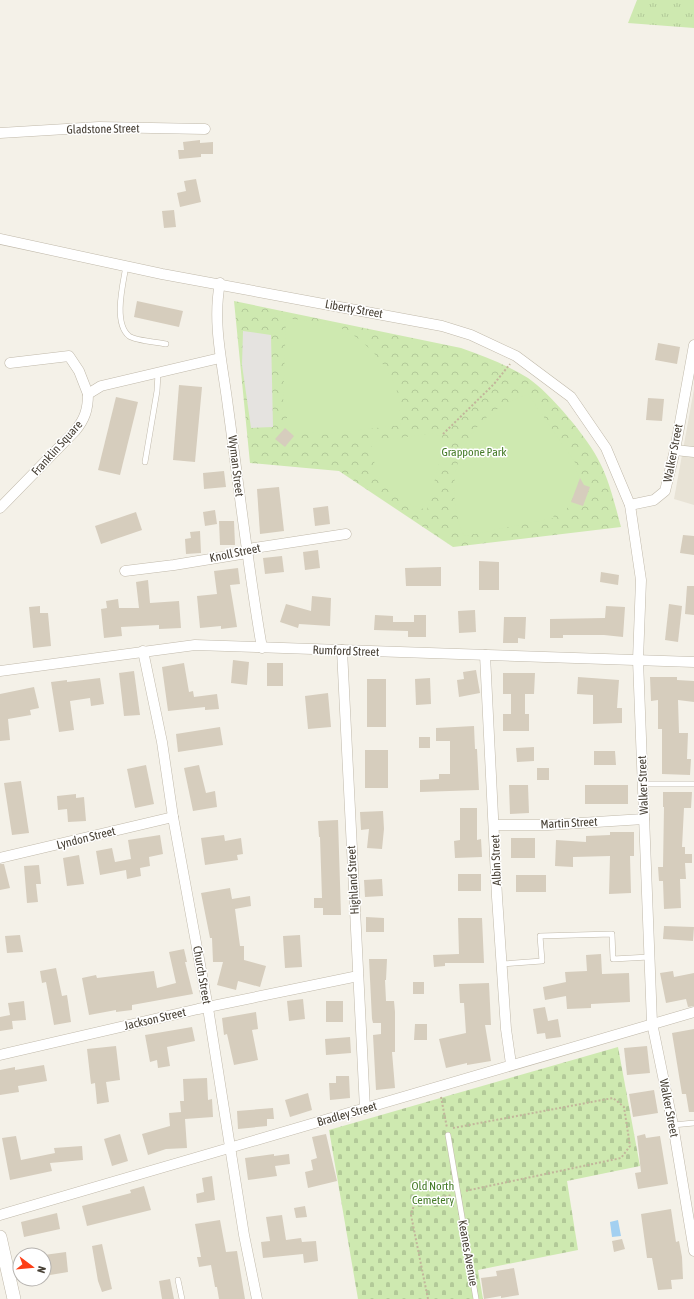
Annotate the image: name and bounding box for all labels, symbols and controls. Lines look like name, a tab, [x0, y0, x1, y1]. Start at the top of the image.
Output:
street label: Gladstone Street	[66, 121, 140, 137]
street label: Liberty Street	[324, 297, 384, 321]
street label: Franklin Square	[29, 418, 85, 478]
street label: Walker Street	[660, 422, 686, 483]
street label: Wyman Street	[225, 435, 247, 498]
park label: Grappone Park	[441, 445, 507, 459]
street label: Knoll Street	[208, 541, 262, 565]
street label: Rumford Street	[312, 643, 380, 659]
street label: Walker Street	[635, 755, 651, 815]
street label: Martin Street	[540, 814, 598, 831]
street label: Lyndon Street	[55, 824, 117, 852]
street label: Albin Street	[488, 834, 504, 886]
street label: Highland Street	[344, 845, 362, 915]
street label: Church Street	[190, 945, 214, 1006]
street label: Jackson Street	[123, 1005, 188, 1033]
street label: Walker Street	[656, 1078, 682, 1139]
street label: Bradley Street	[315, 1099, 379, 1129]
park label: Old North Cemetery	[412, 1179, 454, 1207]
street label: Keanes Avenue	[455, 1219, 481, 1287]
north arrow	[12, 1247, 52, 1287]
text: N	[35, 1265, 48, 1275]

